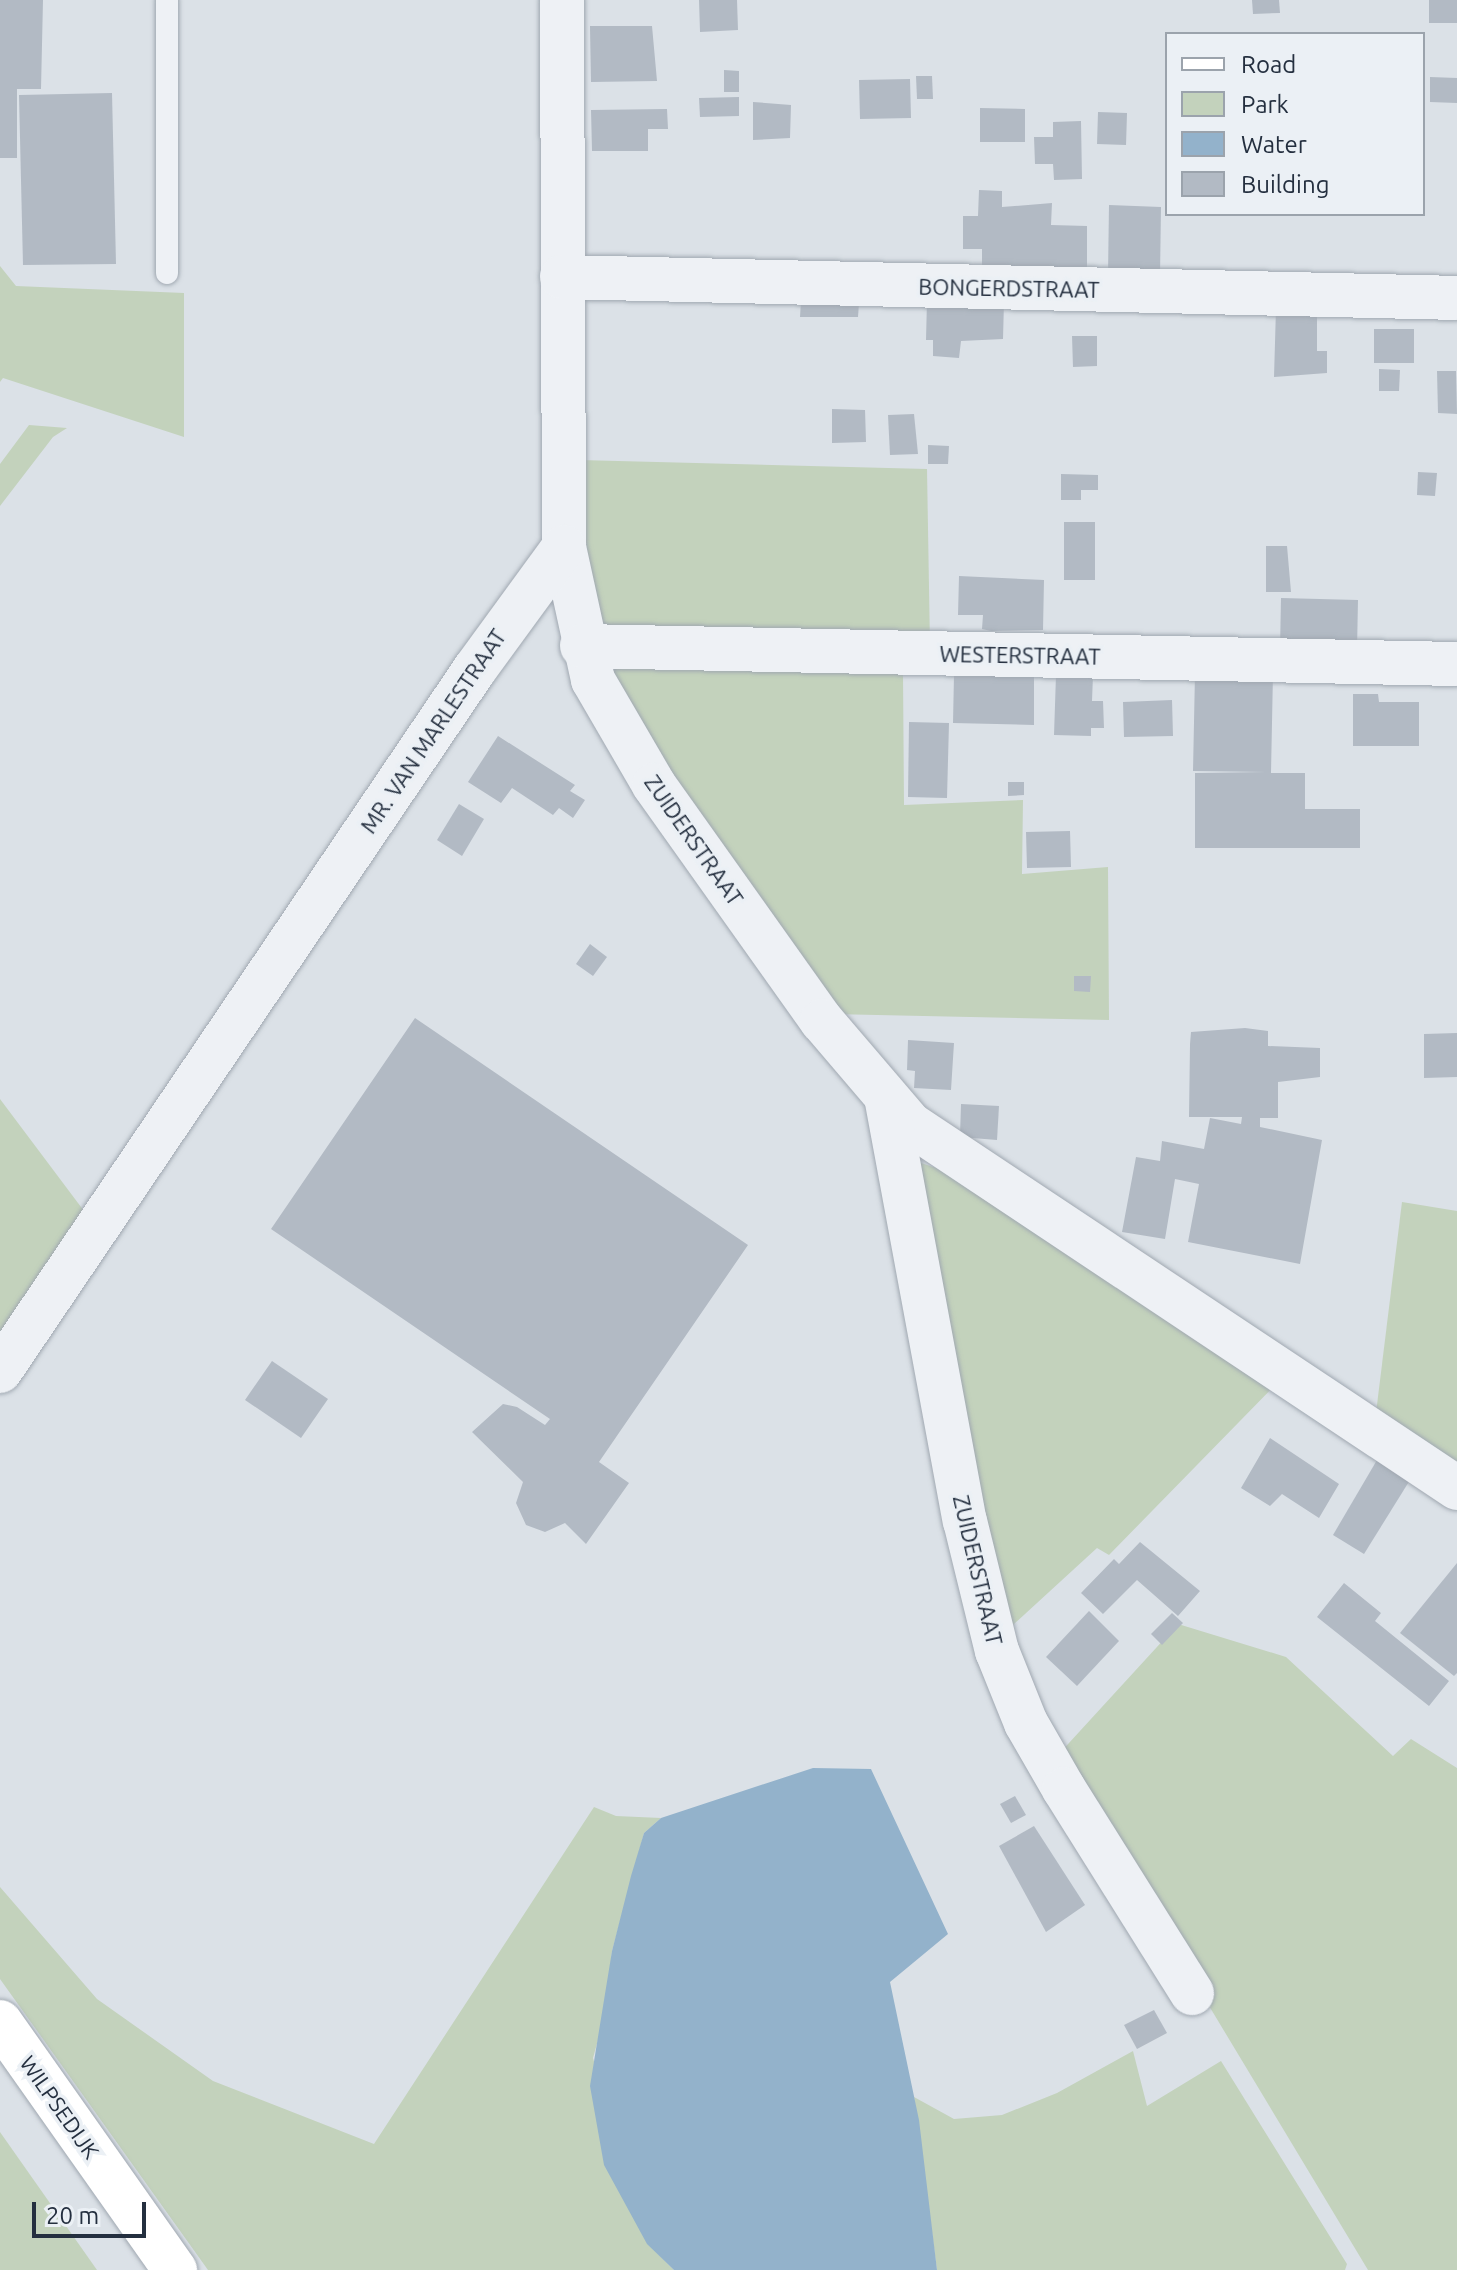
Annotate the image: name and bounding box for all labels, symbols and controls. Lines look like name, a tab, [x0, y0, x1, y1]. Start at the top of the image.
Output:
legend	[1165, 32, 1425, 216]
text: Road	[1241, 51, 1296, 78]
text: Park	[1241, 91, 1289, 118]
text: Water	[1241, 131, 1307, 158]
text: Building	[1241, 171, 1329, 198]
street label: BONGERDSTRAAT	[918, 273, 1100, 303]
street label: MR. VAN MARLESTRAAT	[355, 624, 511, 838]
street label: WESTERSTRAAT	[939, 640, 1101, 670]
street label: ZUIDERSTRAAT	[639, 770, 749, 910]
street label: ZUIDERSTRAAT	[948, 1492, 1008, 1648]
street label: WILPSEDIJK	[15, 2050, 105, 2164]
scale bar	[36, 2186, 150, 2236]
text: 20 m	[46, 2202, 99, 2229]

